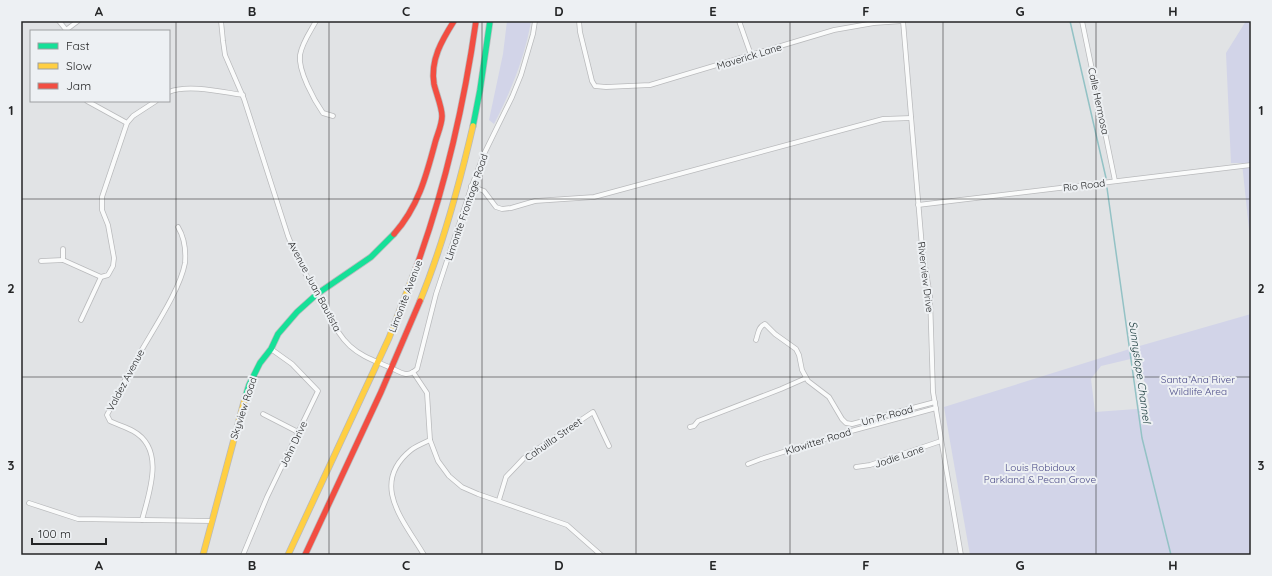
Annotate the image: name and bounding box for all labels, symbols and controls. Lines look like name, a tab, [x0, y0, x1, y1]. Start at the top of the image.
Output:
text: A	[95, 3, 104, 19]
text: B	[248, 3, 256, 19]
text: C	[402, 3, 410, 19]
text: D	[554, 3, 564, 19]
text: E	[709, 3, 717, 19]
text: F	[862, 3, 870, 19]
text: G	[1015, 3, 1025, 19]
text: H	[1168, 3, 1178, 19]
legend	[30, 30, 170, 102]
text: Fast	[66, 38, 90, 53]
street label: Maverick Lane	[715, 40, 783, 73]
text: Slow	[66, 58, 92, 73]
street label: Calle Hermosa	[1085, 66, 1112, 136]
text: Jam	[66, 78, 91, 93]
text: 1	[8, 102, 14, 118]
text: 1	[1258, 102, 1264, 118]
street label: Limonite Frontage Road	[442, 152, 491, 262]
street label: Rio Road	[1062, 176, 1106, 195]
street label: Avenue Juan Bautista	[285, 239, 344, 334]
street label: Riverview Drive	[915, 241, 936, 314]
street label: Limonite Avenue	[386, 258, 425, 334]
text: 2	[7, 280, 15, 296]
text: 2	[1257, 280, 1265, 296]
water label: Sunnyslope Channel	[1126, 320, 1154, 425]
street label: Valdez Avenue	[104, 347, 147, 413]
park label: Santa Ana River Wildlife Area	[1161, 373, 1235, 398]
street label: Skyview Road	[227, 375, 260, 441]
street label: Un Pr Road	[860, 402, 914, 429]
street label: Cahuilla Street	[522, 415, 585, 464]
street label: John Drive	[277, 419, 310, 470]
street label: Klawitter Road	[783, 425, 853, 458]
street label: Jodie Lane	[873, 442, 926, 471]
text: 3	[8, 457, 15, 473]
text: 3	[1258, 457, 1265, 473]
park label: Louis Robidoux Parkland & Pecan Grove	[984, 461, 1096, 486]
scale bar	[32, 520, 106, 546]
text: 100 m	[38, 526, 71, 541]
text: A	[95, 557, 104, 573]
text: B	[248, 557, 256, 573]
text: C	[402, 557, 410, 573]
text: D	[554, 557, 564, 573]
text: E	[709, 557, 717, 573]
text: F	[862, 557, 870, 573]
text: G	[1015, 557, 1025, 573]
text: H	[1168, 557, 1178, 573]

